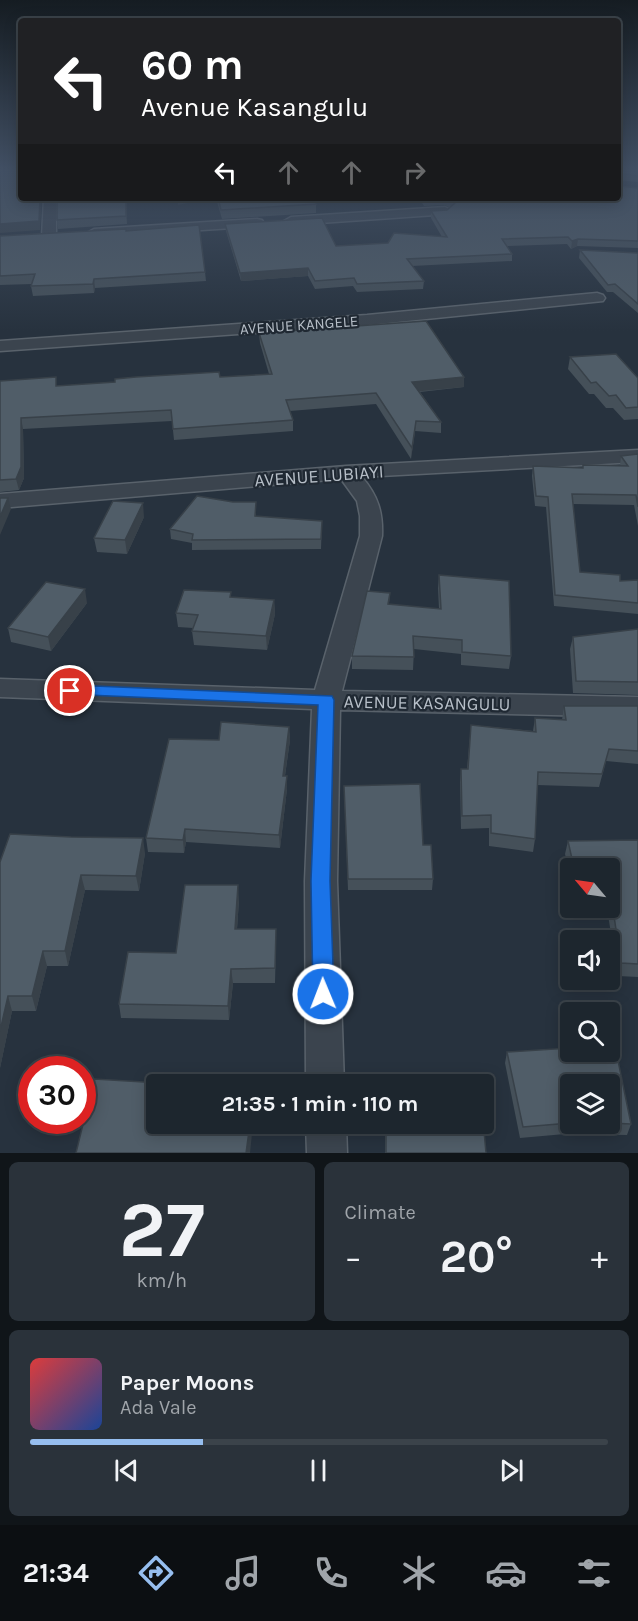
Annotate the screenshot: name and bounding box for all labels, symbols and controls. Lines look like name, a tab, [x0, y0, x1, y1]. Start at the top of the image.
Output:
text: 60 m	[141, 40, 244, 90]
icon: left	[42, 42, 120, 120]
text: Avenue Kasangulu	[141, 91, 368, 123]
icon: left	[209, 156, 242, 189]
icon: ahead	[272, 156, 305, 189]
icon: ahead	[335, 156, 368, 189]
icon: right	[398, 156, 431, 189]
street label: AVENUE KANGELE	[239, 312, 359, 338]
street label: AVENUE LUBIAYI	[254, 461, 384, 491]
pin	[44, 665, 95, 716]
icon: arrive	[53, 674, 86, 707]
street label: AVENUE KASANGULU	[343, 691, 511, 715]
north arrow	[560, 858, 620, 918]
map controls	[560, 858, 620, 1134]
button: sound	[560, 930, 620, 990]
position arrow	[291, 962, 355, 1026]
button: search	[560, 1002, 620, 1062]
speed limit sign: 30	[18, 1056, 96, 1134]
button: layers	[560, 1074, 620, 1134]
text: 21:35 · 1 min · 110 m	[222, 1091, 418, 1117]
text: 27	[119, 1184, 205, 1276]
text: Climate	[345, 1201, 416, 1224]
text: 20°	[440, 1231, 513, 1283]
text: −	[345, 1238, 362, 1276]
text: +	[591, 1238, 608, 1276]
text: km/h	[136, 1269, 187, 1292]
text: Paper Moons	[120, 1370, 254, 1396]
text: Ada Vale	[120, 1396, 197, 1419]
icon: previous	[110, 1454, 143, 1487]
icon: pause	[302, 1454, 335, 1487]
icon: next	[495, 1454, 528, 1487]
icon: directions	[135, 1552, 177, 1594]
icon: music	[222, 1552, 264, 1594]
icon: phone	[310, 1552, 352, 1594]
icon: climate	[398, 1552, 440, 1594]
icon: car	[485, 1552, 527, 1594]
icon: filters	[573, 1552, 615, 1594]
text: 21:34	[23, 1557, 89, 1589]

